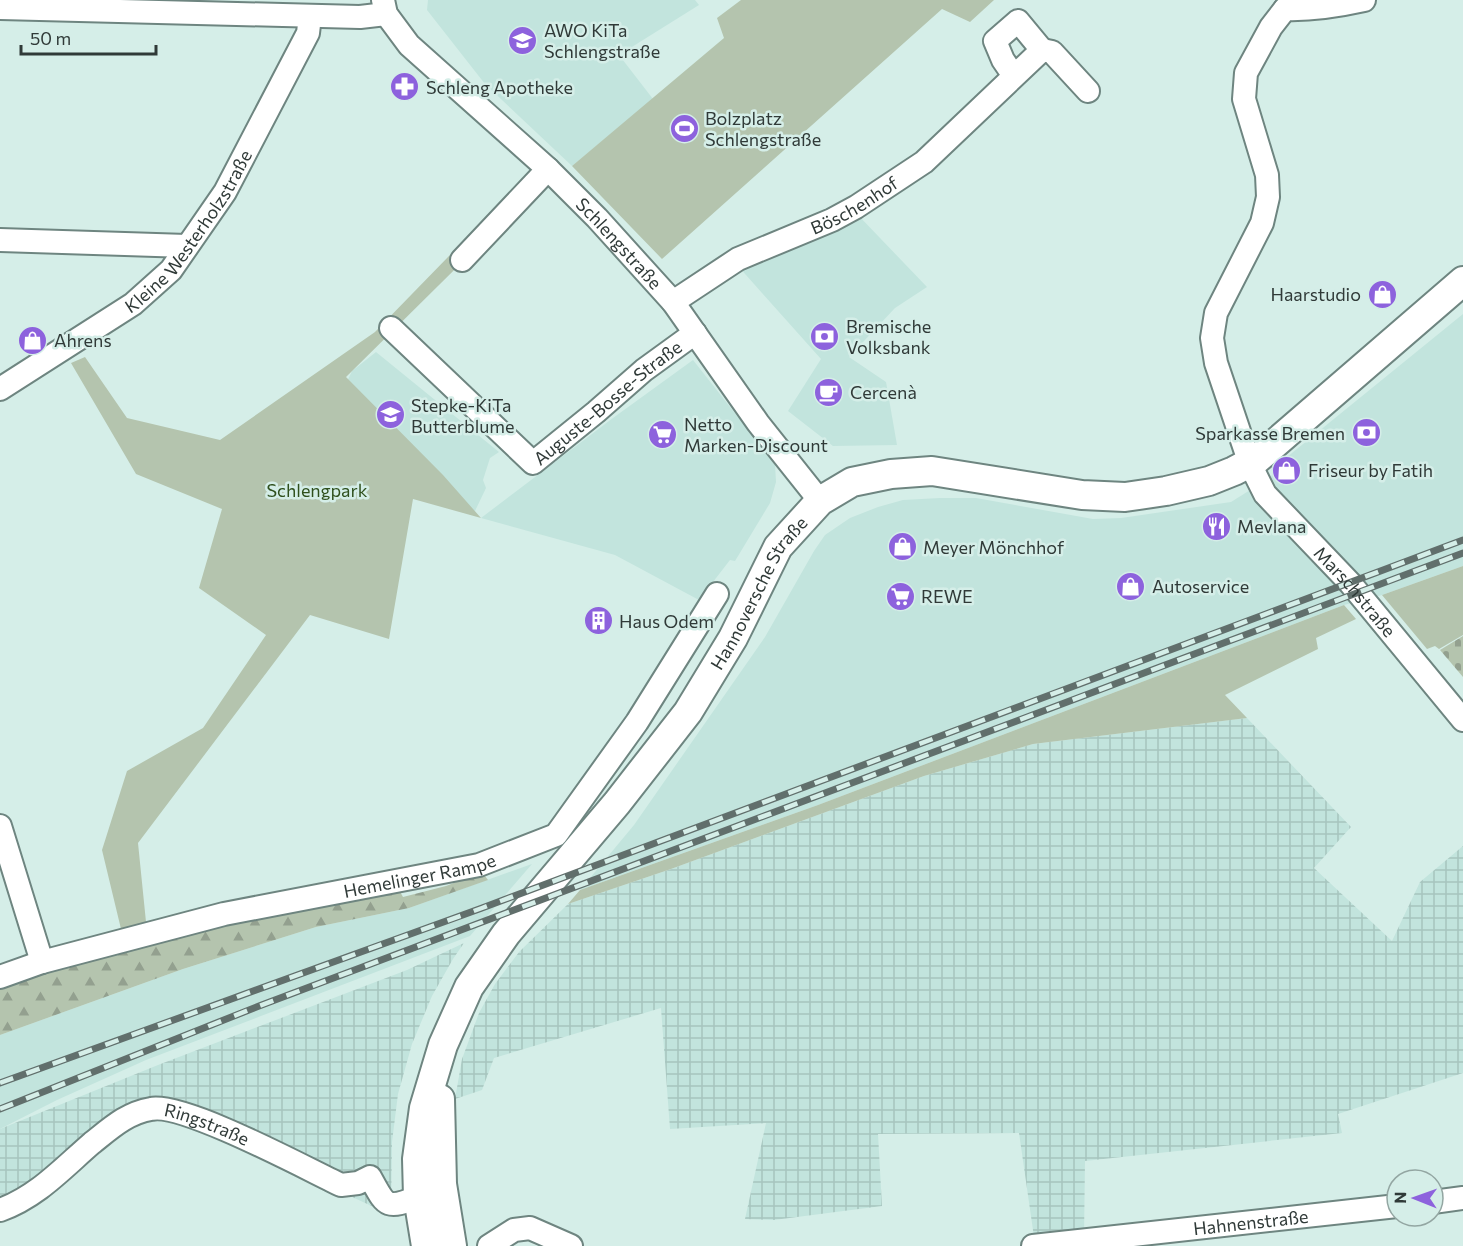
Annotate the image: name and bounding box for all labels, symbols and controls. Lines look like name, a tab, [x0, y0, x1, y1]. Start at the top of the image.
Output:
scale bar	[21, 18, 156, 56]
place label: AWO KiTa Schlengstraße	[544, 19, 660, 62]
school or university icon: AWO KiTa Schlengstraße	[507, 24, 539, 56]
text: 50 m	[30, 27, 71, 49]
pharmacy icon: Schleng Apotheke	[389, 71, 421, 103]
place label: Schleng Apotheke	[426, 76, 573, 98]
place label: Bolzplatz Schlengstraße	[705, 107, 821, 150]
sports icon: Bolzplatz Schlengstraße	[668, 112, 700, 144]
street label: Kleine Westerholzstraße	[121, 146, 256, 317]
street label: Böschenhof	[807, 171, 903, 239]
street label: Schlengstraße	[572, 193, 667, 293]
shop icon: Haarstudio	[1366, 278, 1398, 310]
place label: Haarstudio	[1270, 283, 1361, 305]
place label: Bremische Volksbank	[846, 315, 931, 358]
bank icon: Bremische Volksbank	[809, 320, 841, 352]
shop icon: Ahrens	[17, 324, 49, 356]
place label: Ahrens	[54, 329, 112, 351]
street label: Auguste-Bosse-Straße	[529, 335, 686, 469]
cafe icon: Cercenà	[813, 376, 845, 408]
place label: Cercenà	[850, 381, 917, 403]
place label: Stepke-KiTa Butterblume	[411, 394, 514, 437]
school or university icon: Stepke-KiTa Butterblume	[374, 399, 406, 431]
place label: Netto Marken-Discount	[684, 413, 828, 456]
bank icon: Sparkasse Bremen	[1350, 417, 1382, 449]
supermarket icon: Netto Marken-Discount	[647, 418, 679, 450]
place label: Sparkasse Bremen	[1195, 422, 1345, 444]
shop icon: Friseur by Fatih	[1271, 454, 1303, 486]
place label: Friseur by Fatih	[1308, 459, 1433, 481]
park label: Schlengpark	[267, 479, 368, 501]
restaurant icon: Mevlana	[1200, 510, 1232, 542]
street label: Hannoversche Straße	[705, 512, 812, 674]
place label: Mevlana	[1237, 515, 1306, 537]
shop icon: Meyer Mönchhof	[886, 531, 918, 563]
place label: Meyer Mönchhof	[923, 536, 1065, 558]
street label: Marschstraße	[1310, 542, 1401, 641]
shop icon: Autoservice	[1115, 570, 1147, 602]
place label: Autoservice	[1152, 575, 1249, 597]
supermarket icon: REWE	[884, 580, 916, 612]
place label: REWE	[921, 585, 973, 607]
building icon: Haus Odem	[582, 605, 614, 637]
place label: Haus Odem	[619, 610, 714, 632]
street label: Hemelinger Rampe	[342, 849, 499, 902]
street label: Ringstraße	[162, 1098, 253, 1150]
north arrow	[1385, 1168, 1445, 1228]
text: N	[1390, 1192, 1409, 1204]
street label: Hahnenstraße	[1192, 1205, 1309, 1239]

